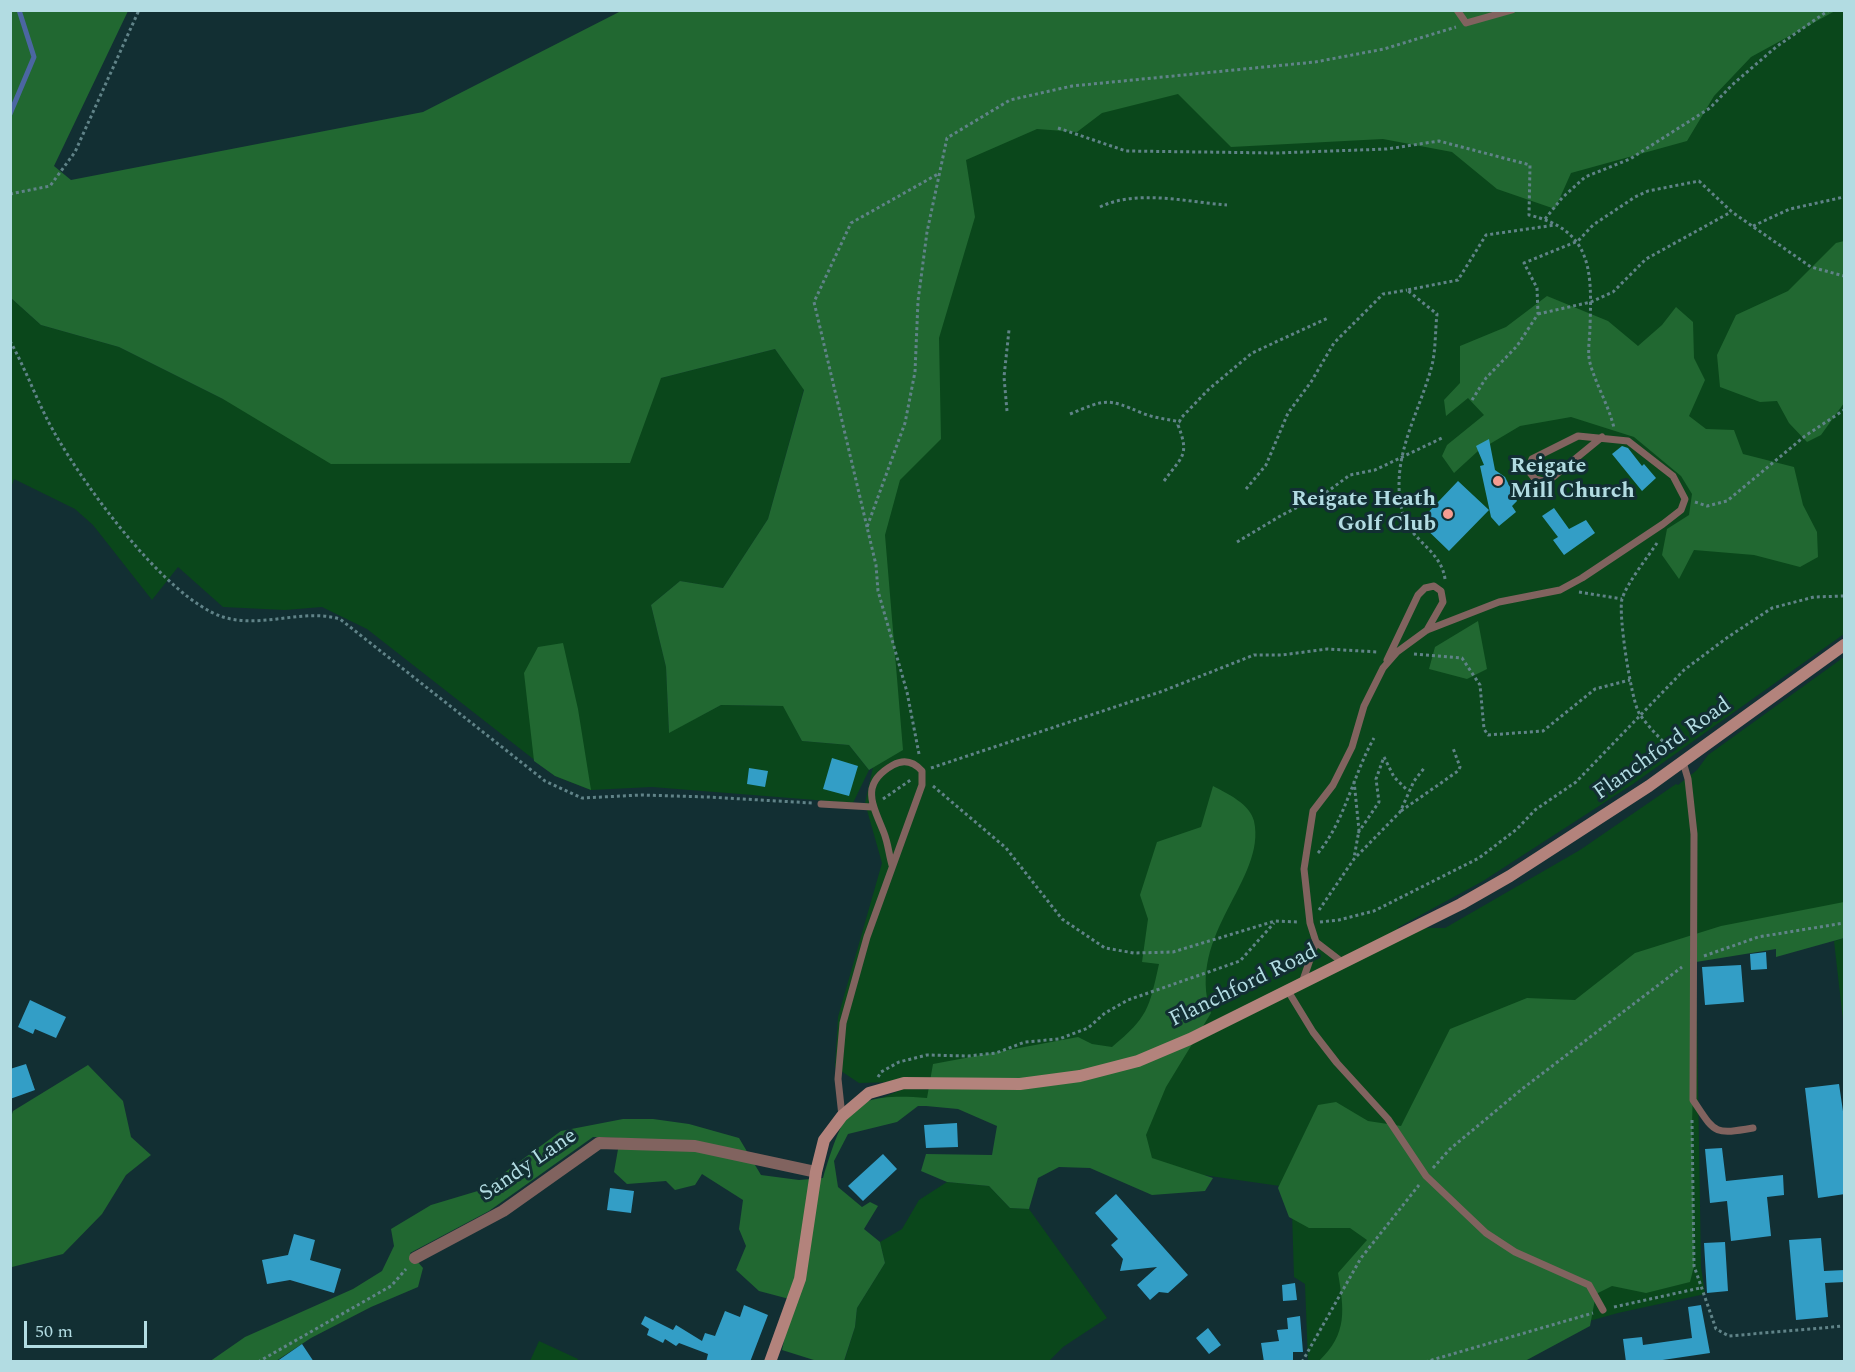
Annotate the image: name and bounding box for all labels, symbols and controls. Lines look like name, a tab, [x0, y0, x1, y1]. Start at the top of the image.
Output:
place label: Reigate Mill Church	[1510, 455, 1635, 506]
marker: Reigate Mill Church	[1491, 474, 1505, 488]
place label: Reigate Heath Golf Club	[1291, 488, 1436, 540]
marker: Reigate Heath Golf Club	[1441, 507, 1455, 521]
street label: Flanchford Road	[1589, 693, 1737, 807]
street label: Flanchford Road	[1165, 940, 1323, 1034]
street label: Sandy Lane	[475, 1124, 583, 1208]
scale bar	[27, 1309, 150, 1347]
text: 50 m	[35, 1318, 73, 1345]

